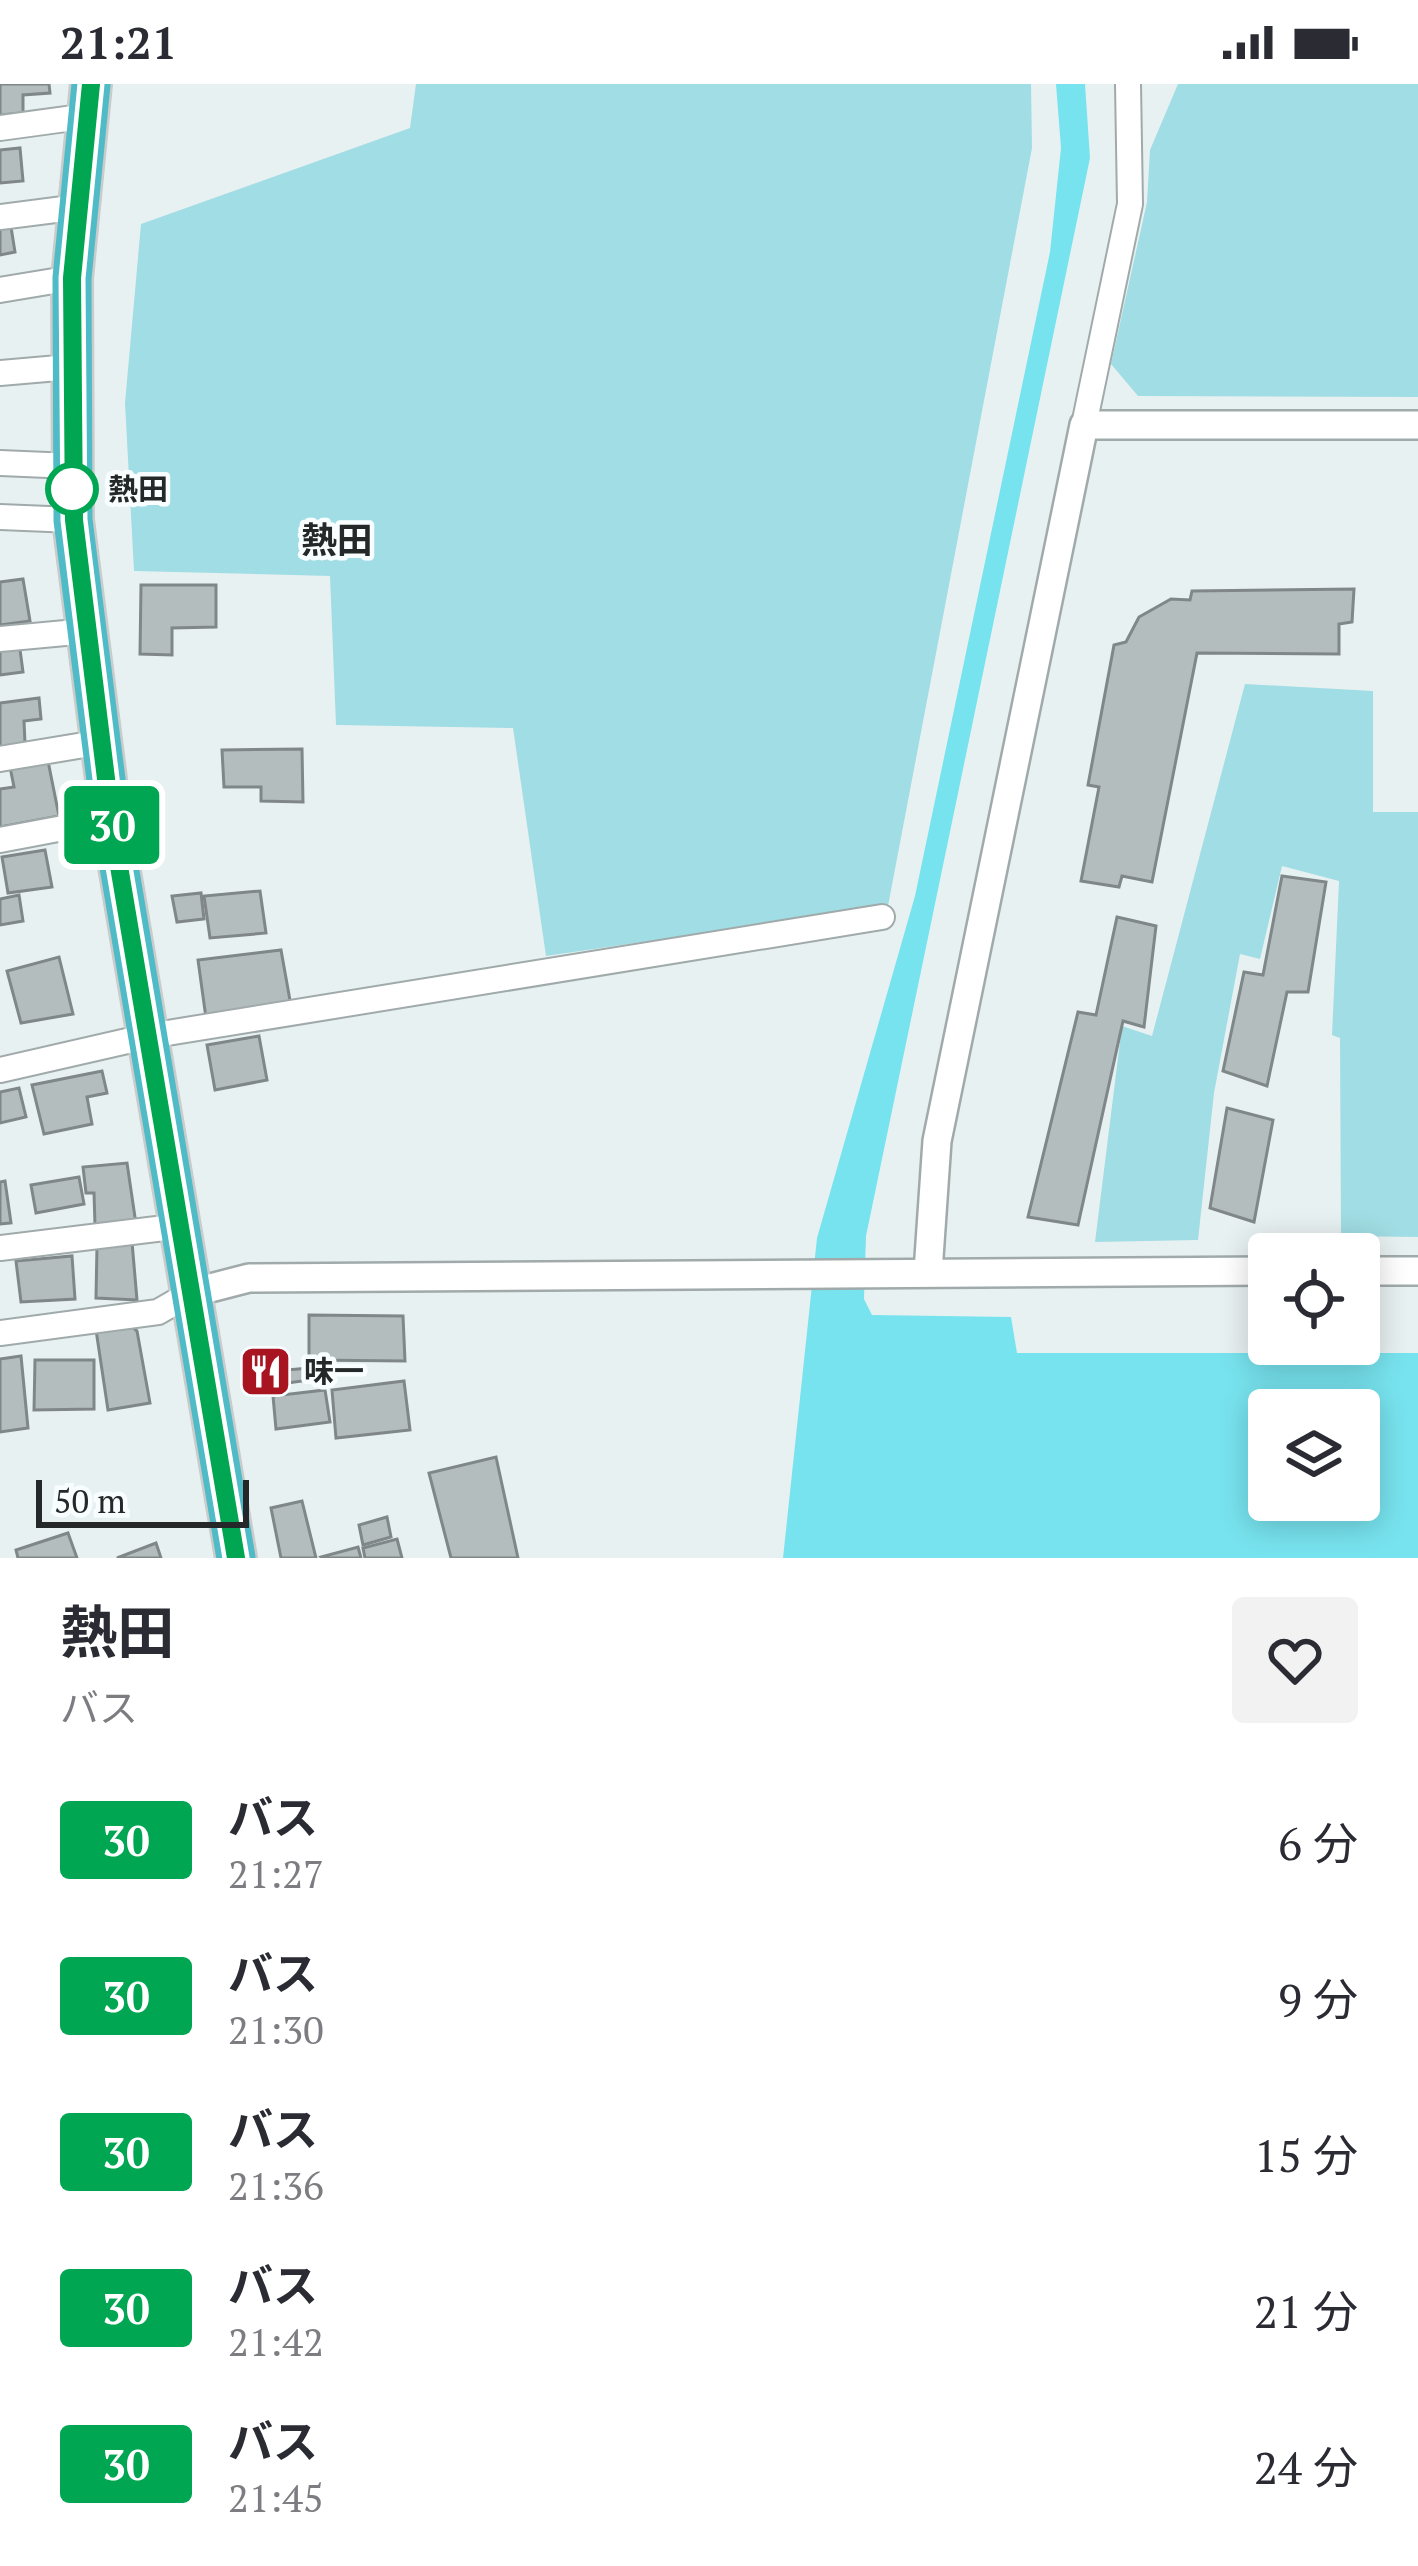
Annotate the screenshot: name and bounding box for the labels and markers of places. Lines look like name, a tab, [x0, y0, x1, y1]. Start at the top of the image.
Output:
marker: 熱田	[47, 464, 97, 514]
place label: 熱田	[108, 469, 168, 509]
restaurant icon: 味一	[237, 1343, 293, 1399]
place label: 味一	[304, 1351, 364, 1391]

